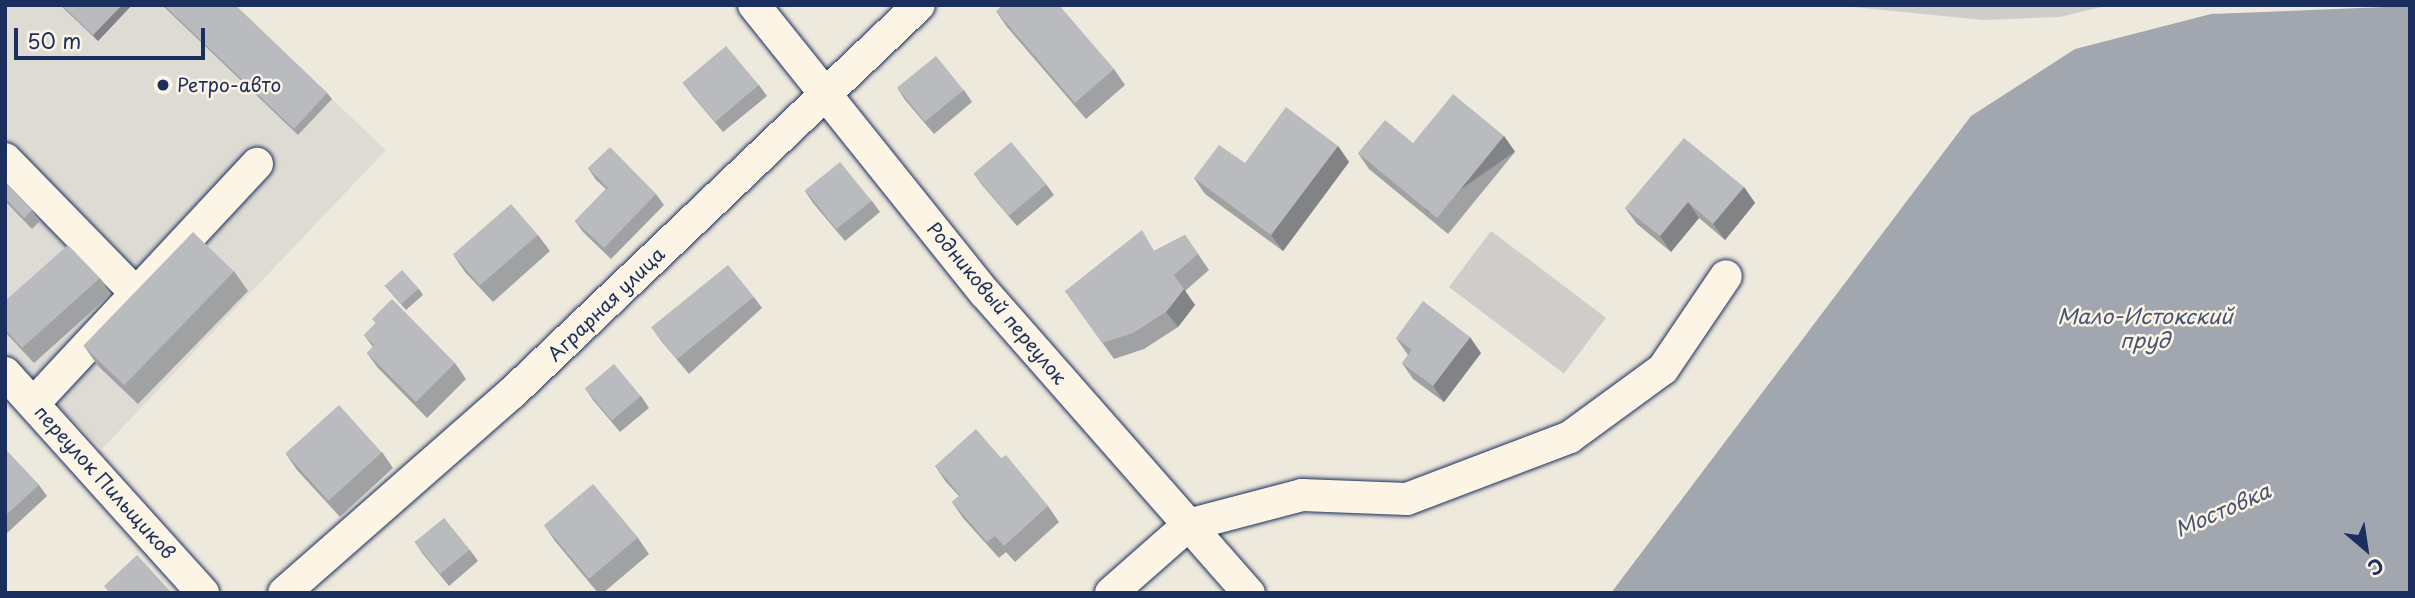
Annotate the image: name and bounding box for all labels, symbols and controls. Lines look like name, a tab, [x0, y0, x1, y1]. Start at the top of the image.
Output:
scale bar	[18, 14, 208, 58]
text: 50 m	[27, 24, 81, 56]
place label: Ретро-авто	[177, 74, 281, 96]
marker: Ретро-авто	[155, 77, 171, 93]
street label: Родниковый переулок	[923, 218, 1071, 388]
street label: Аграрная улица	[542, 242, 670, 366]
water label: Мало-Истокский пруд	[2057, 302, 2233, 352]
street label: переулок Пильщиков	[30, 400, 180, 564]
water label: Мостовка	[2170, 477, 2274, 541]
north arrow	[2331, 514, 2401, 584]
text: С	[2363, 552, 2389, 583]

